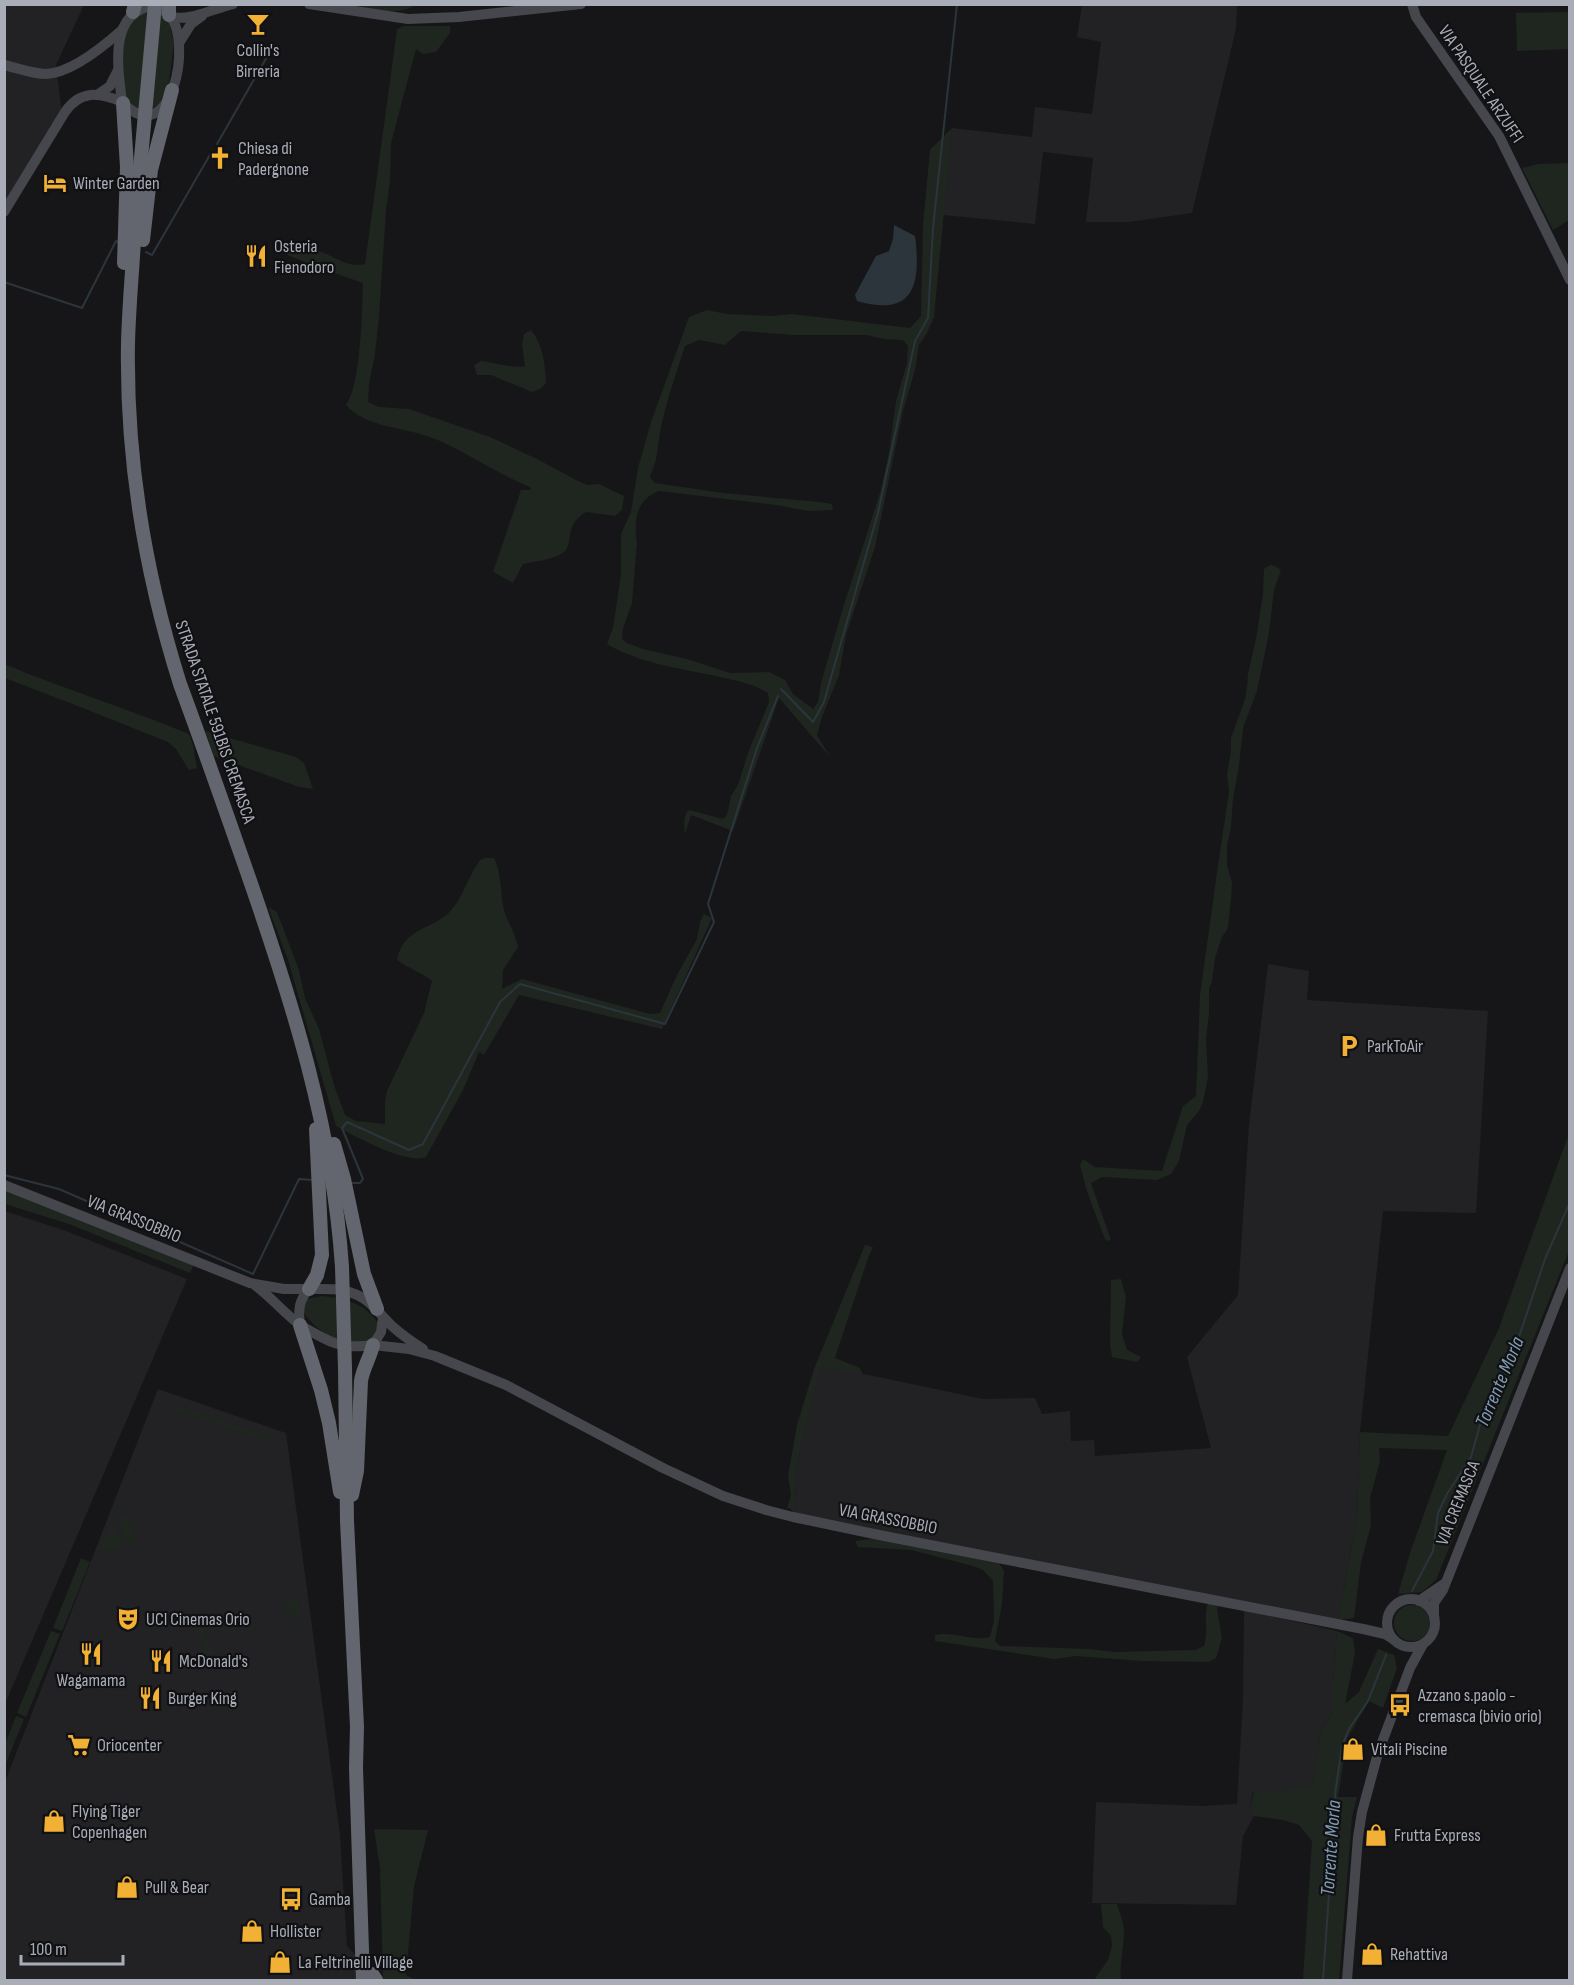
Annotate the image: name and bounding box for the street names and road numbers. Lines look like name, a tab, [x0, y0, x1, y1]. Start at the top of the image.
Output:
street label: VIA PASQUALE ARZUFFI	[1434, 21, 1528, 147]
street label: STRADA STATALE 591BIS CREMASCA	[170, 618, 260, 826]
street label: VIA GRASSOBBIO	[84, 1191, 184, 1247]
street label: VIA CREMASCA	[1432, 1457, 1485, 1548]
street label: VIA GRASSOBBIO	[837, 1499, 939, 1539]

